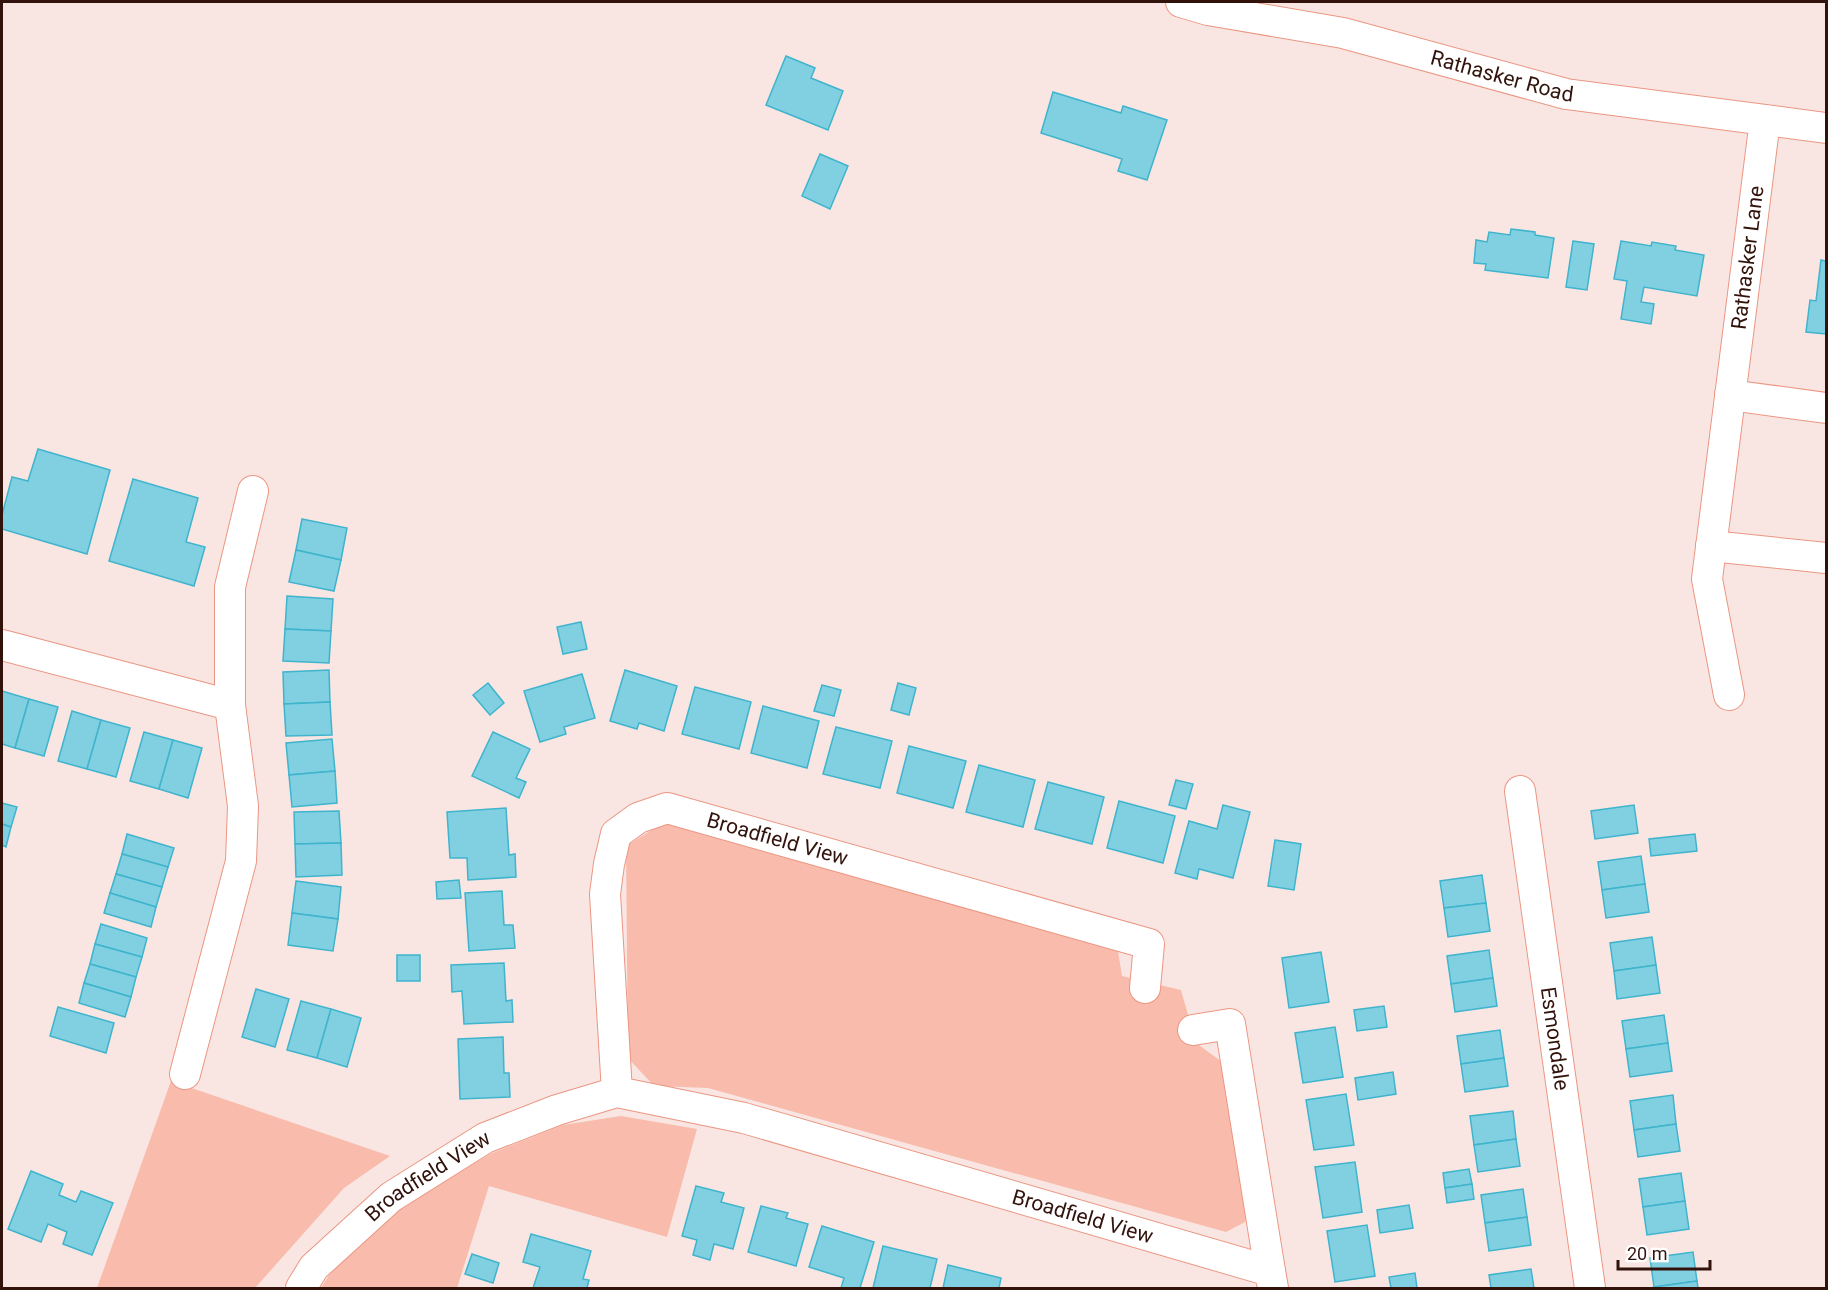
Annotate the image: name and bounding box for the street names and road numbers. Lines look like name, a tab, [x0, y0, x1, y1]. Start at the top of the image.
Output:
street label: Rathasker Road	[1428, 46, 1575, 107]
street label: Rathasker Lane	[1727, 184, 1769, 331]
street label: Broadfield View	[704, 808, 851, 871]
street label: Esmondale	[1536, 985, 1574, 1092]
street label: Broadfield View	[360, 1126, 495, 1226]
street label: Broadfield View	[1009, 1185, 1156, 1248]

